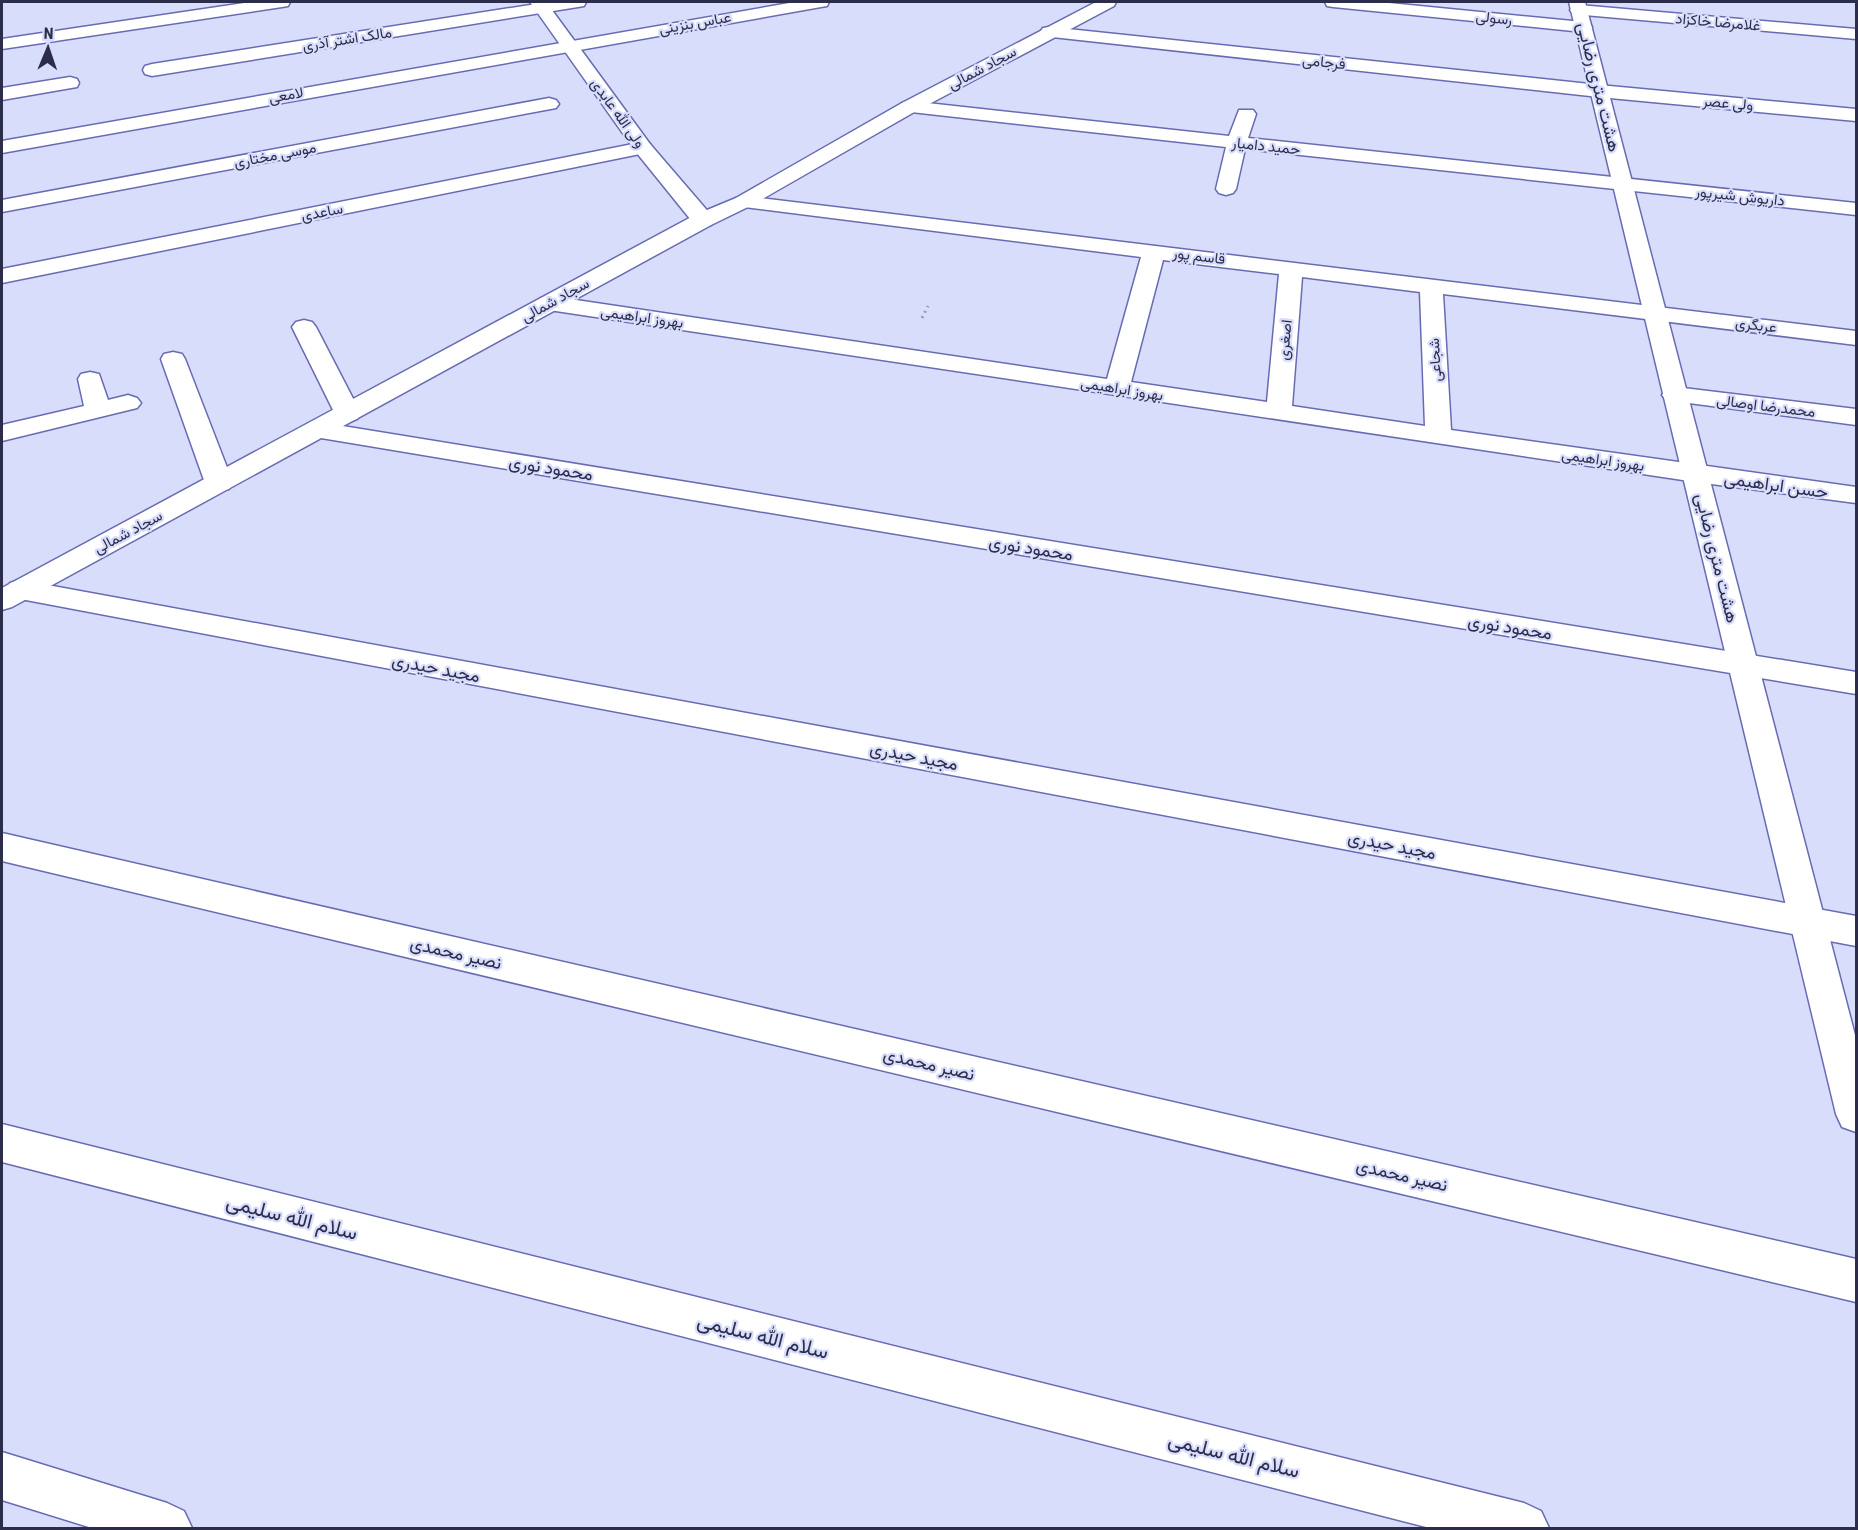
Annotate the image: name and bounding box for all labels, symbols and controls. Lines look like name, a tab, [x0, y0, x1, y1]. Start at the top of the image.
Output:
street label: رسولی	[1475, 7, 1513, 30]
street label: عباس بنزینی	[658, 8, 733, 39]
street label: غلامرضا خاکزاد	[1675, 9, 1762, 35]
north arrow	[18, 18, 78, 78]
street label: هشت متری رضایی	[1572, 20, 1626, 154]
street label: مالک اشتر آذری	[301, 23, 393, 56]
text: N	[43, 24, 54, 43]
street label: سجاد شمالی	[945, 42, 1020, 94]
street label: فرجامی	[1301, 51, 1347, 74]
street label: ولی الله عابدی	[586, 75, 649, 152]
street label: لامعی	[267, 83, 305, 108]
street label: ولی عصر	[1701, 92, 1754, 115]
street label: حمید دامیار	[1230, 133, 1301, 159]
street label: موسی مختاری	[232, 138, 318, 173]
street label: داریوش شیرپور	[1693, 182, 1786, 211]
street label: ساعدی	[300, 199, 345, 226]
street label: قاسم پور	[1171, 244, 1226, 269]
street label: سجاد شمالی	[518, 274, 593, 327]
street label: بهروز ابراهیمی	[599, 302, 684, 333]
street label: عربگری	[1734, 314, 1778, 337]
street label: اصغری	[1274, 319, 1297, 361]
street label: شجاعی	[1425, 338, 1446, 382]
street label: بهروز ابراهیمی	[1079, 374, 1165, 405]
street label: محمدرضا اوصالی	[1715, 391, 1816, 422]
street label: بهروز ابراهیمی	[1560, 445, 1645, 476]
street label: محمود نوری	[507, 450, 595, 486]
street label: حسن ابراهیمی	[1722, 467, 1830, 503]
street label: هشت متری رضایی	[1690, 491, 1744, 625]
street label: سجاد شمالی	[91, 506, 166, 558]
street label: محمود نوری	[987, 530, 1075, 566]
street label: محمود نوری	[1466, 609, 1554, 645]
street label: مجید حیدری	[390, 649, 482, 687]
street label: مجید حیدری	[868, 737, 960, 775]
street label: مجید حیدری	[1346, 826, 1438, 864]
street label: نصیر محمدی	[408, 932, 504, 974]
street label: نصیر محمدی	[881, 1043, 977, 1085]
street label: نصیر محمدی	[1354, 1154, 1450, 1196]
street label: سلام الله سلیمی	[223, 1188, 360, 1247]
street label: سلام الله سلیمی	[694, 1307, 831, 1366]
street label: سلام الله سلیمی	[1165, 1426, 1302, 1485]

